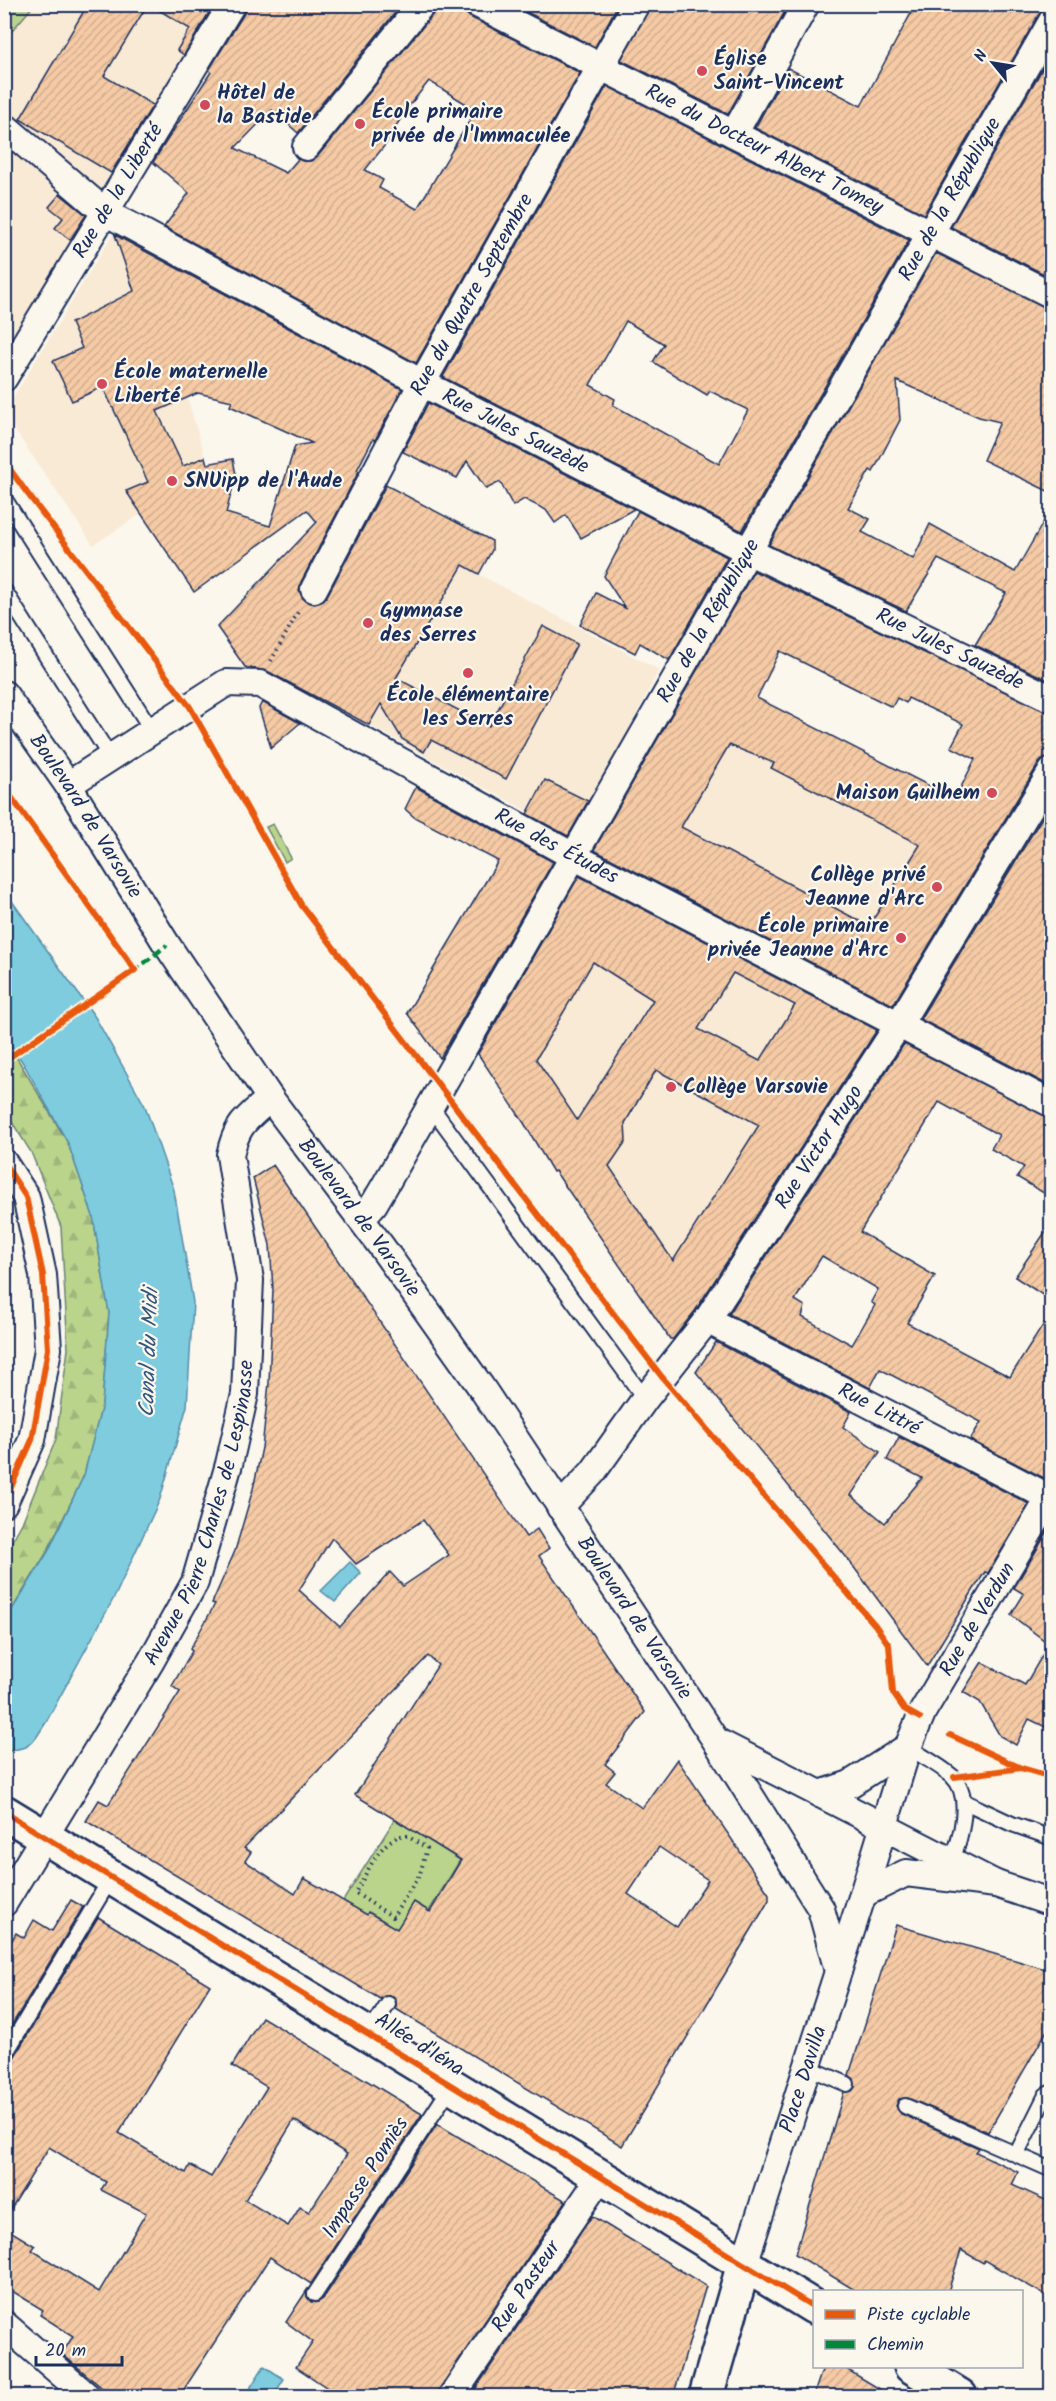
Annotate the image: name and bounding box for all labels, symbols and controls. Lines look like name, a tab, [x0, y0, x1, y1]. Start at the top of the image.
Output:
north arrow	[963, 33, 1023, 93]
place label: Église Saint-Vincent	[714, 43, 844, 100]
text: N	[968, 46, 995, 67]
marker: Église Saint-Vincent	[695, 64, 709, 78]
street label: Rue du Docteur Albert Tomey	[639, 75, 889, 224]
place label: Hôtel de la Bastide	[217, 77, 312, 134]
place label: École primaire privée de l'Immaculée	[371, 96, 570, 153]
marker: Hôtel de la Bastide	[198, 98, 212, 112]
street label: Rue de la République	[890, 111, 1010, 287]
street label: Rue de la Liberté	[64, 116, 172, 265]
marker: École primaire privée de l'Immaculée	[353, 117, 367, 131]
street label: Rue du Quatre Septembre	[402, 187, 543, 402]
place label: École maternelle Liberté	[114, 356, 268, 413]
marker: École maternelle Liberté	[95, 377, 109, 391]
street label: Rue Jules Sauzède	[436, 379, 595, 483]
place label: SNUipp de l'Aude	[184, 465, 342, 498]
marker: SNUipp de l'Aude	[165, 474, 179, 488]
street label: Rue de la République	[648, 532, 769, 709]
place label: Gymnase des Serres	[380, 595, 477, 652]
street label: Rue Jules Sauzède	[870, 599, 1030, 700]
marker: Gymnase des Serres	[361, 616, 375, 630]
marker: École élémentaire les Serres	[461, 666, 475, 680]
place label: École élémentaire les Serres	[387, 679, 549, 736]
street label: Boulevard de Varsovie	[20, 727, 151, 905]
place label: Maison Guilhem	[836, 777, 980, 810]
marker: Maison Guilhem	[985, 786, 999, 800]
street label: Rue des Études	[488, 799, 624, 893]
place label: Collège privé Jeanne d'Arc	[805, 859, 926, 916]
marker: Collège privé Jeanne d'Arc	[930, 880, 944, 894]
place label: École primaire privée Jeanne d'Arc	[707, 910, 889, 967]
marker: École primaire privée Jeanne d'Arc	[894, 931, 908, 945]
place label: Collège Varsovie	[683, 1071, 828, 1104]
street label: Rue Victor Hugo	[766, 1079, 872, 1216]
marker: Collège Varsovie	[664, 1080, 678, 1094]
street label: Boulevard de Varsovie	[289, 1131, 429, 1304]
water label: Canal du Midi	[130, 1283, 170, 1418]
street label: Avenue Pierre Charles de Lespinasse	[135, 1359, 263, 1672]
street label: Rue Littré	[832, 1374, 927, 1445]
street label: Boulevard de Varsovie	[568, 1530, 701, 1707]
street label: Rue de Verdun	[931, 1556, 1024, 1683]
street label: Allée d'Iéna	[368, 2004, 470, 2086]
street label: Place Davilla	[771, 2021, 836, 2137]
street label: Impasse Pomiès	[314, 2110, 418, 2246]
street label: Rue Pasteur	[483, 2233, 570, 2339]
legend	[813, 2290, 1023, 2368]
text: Piste cyclable	[867, 2301, 970, 2330]
scale bar	[36, 2329, 122, 2367]
text: Chemin	[867, 2331, 924, 2360]
text: 20 m	[45, 2337, 86, 2366]

